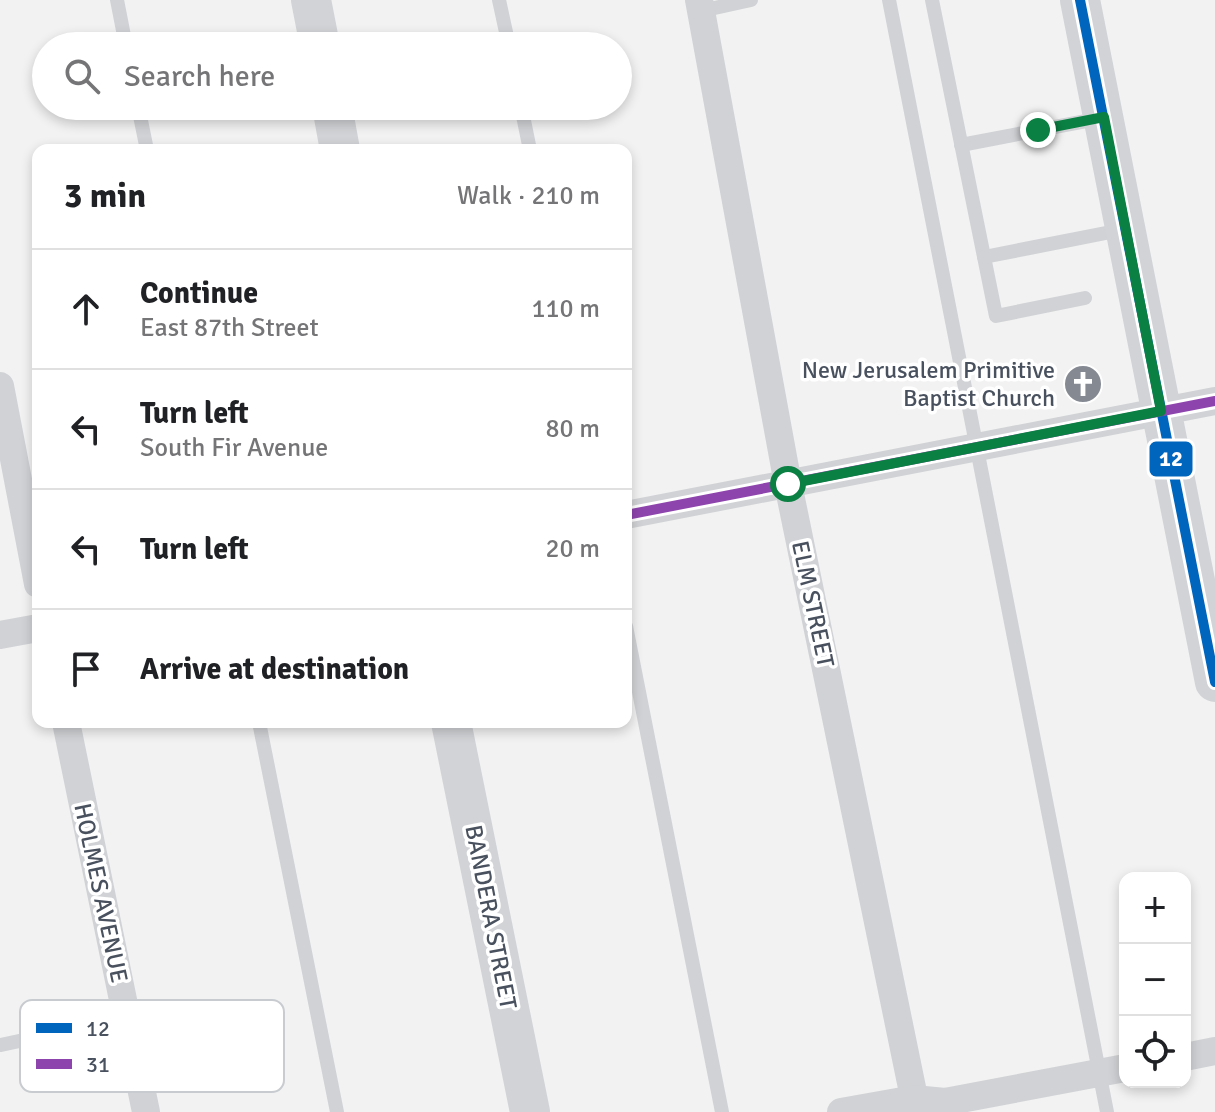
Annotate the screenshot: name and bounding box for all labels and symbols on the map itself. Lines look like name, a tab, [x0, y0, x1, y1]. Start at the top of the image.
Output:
route end	[1020, 112, 1056, 148]
place label: New Jerusalem Primitive Baptist Church	[802, 355, 1055, 413]
church icon: New Jerusalem Primitive Baptist Church	[1062, 363, 1104, 405]
line badge: 12	[1148, 440, 1194, 478]
text: 12	[1159, 445, 1183, 472]
route start	[770, 466, 806, 502]
street label: ELM STREET	[785, 538, 841, 670]
street label: HOLMES AVENUE	[67, 801, 135, 985]
street label: BANDERA STREET	[458, 822, 524, 1012]
legend	[20, 1000, 284, 1092]
text: 12	[86, 1015, 110, 1042]
text: 31	[86, 1051, 110, 1078]

